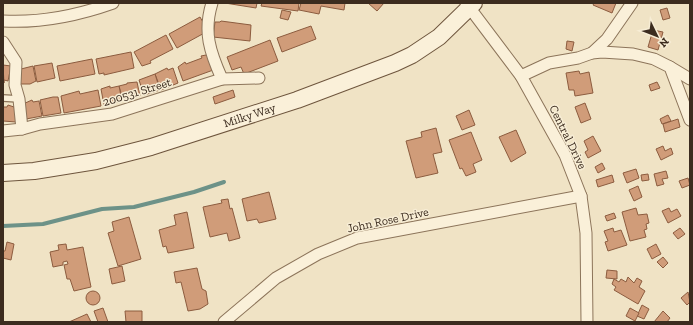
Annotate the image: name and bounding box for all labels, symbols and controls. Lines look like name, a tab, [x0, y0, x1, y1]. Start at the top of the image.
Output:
north arrow	[637, 16, 677, 56]
text: N	[656, 35, 672, 50]
street label: 200531 Street	[101, 75, 174, 109]
street label: Milky Way	[222, 100, 278, 130]
street label: Central Drive	[546, 103, 590, 172]
street label: John Rose Drive	[346, 204, 430, 235]

